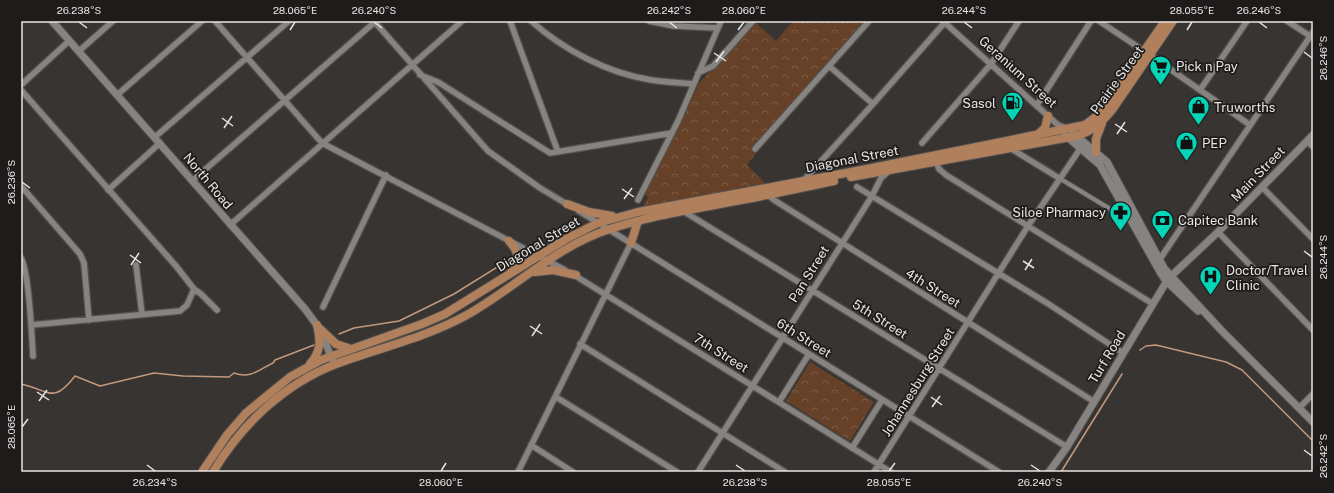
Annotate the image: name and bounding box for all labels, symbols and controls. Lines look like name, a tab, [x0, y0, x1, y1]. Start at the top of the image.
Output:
text: 26.238°S	[57, 4, 102, 16]
text: 28.065°E	[273, 4, 317, 16]
text: 26.240°S	[352, 4, 396, 16]
text: 26.242°S	[647, 4, 691, 16]
text: 28.060°E	[722, 4, 766, 16]
text: 26.244°S	[942, 4, 987, 16]
text: 28.055°E	[1170, 4, 1214, 16]
text: 26.246°S	[1237, 4, 1282, 16]
street label: Geranium Street	[976, 33, 1060, 111]
text: 26.246°S	[1317, 35, 1329, 80]
street label: Prairie Street	[1087, 43, 1147, 117]
supermarket icon: Pick n Pay	[1148, 53, 1174, 86]
place label: Pick n Pay	[1176, 59, 1238, 74]
fuel station icon: Sasol	[999, 90, 1025, 123]
shop icon: Truworths	[1186, 94, 1212, 127]
place label: Sasol	[962, 96, 996, 111]
place label: Truworths	[1214, 100, 1275, 115]
shop icon: PEP	[1174, 130, 1200, 163]
place label: PEP	[1202, 136, 1227, 151]
street label: Diagonal Street	[804, 143, 900, 175]
street label: Main Street	[1228, 143, 1288, 205]
street label: North Road	[180, 150, 236, 212]
text: 26.236°S	[5, 160, 17, 204]
pharmacy icon: Siloe Pharmacy	[1108, 199, 1134, 232]
place label: Siloe Pharmacy	[1012, 205, 1106, 220]
bank icon: Capitec Bank	[1150, 207, 1176, 240]
street label: Diagonal Street	[494, 213, 582, 275]
place label: Capitec Bank	[1178, 213, 1258, 228]
text: 26.244°S	[1317, 234, 1329, 279]
street label: Pan Street	[786, 243, 832, 305]
place label: Doctor/Travel Clinic	[1226, 263, 1308, 293]
hospital icon: Doctor/Travel Clinic	[1197, 264, 1223, 297]
street label: 4th Street	[903, 265, 963, 311]
street label: 5th Street	[850, 296, 910, 342]
street label: 6th Street	[774, 315, 834, 361]
street label: Johannesburg Street	[878, 325, 958, 439]
street label: Turf Road	[1085, 328, 1129, 386]
street label: 7th Street	[691, 330, 751, 376]
text: 28.065°E	[5, 405, 17, 449]
text: 26.242°S	[1317, 434, 1329, 478]
text: 26.234°S	[133, 476, 178, 488]
text: 28.060°E	[419, 476, 463, 488]
text: 26.238°S	[723, 476, 768, 488]
text: 28.055°E	[867, 476, 911, 488]
text: 26.240°S	[1018, 476, 1062, 488]

